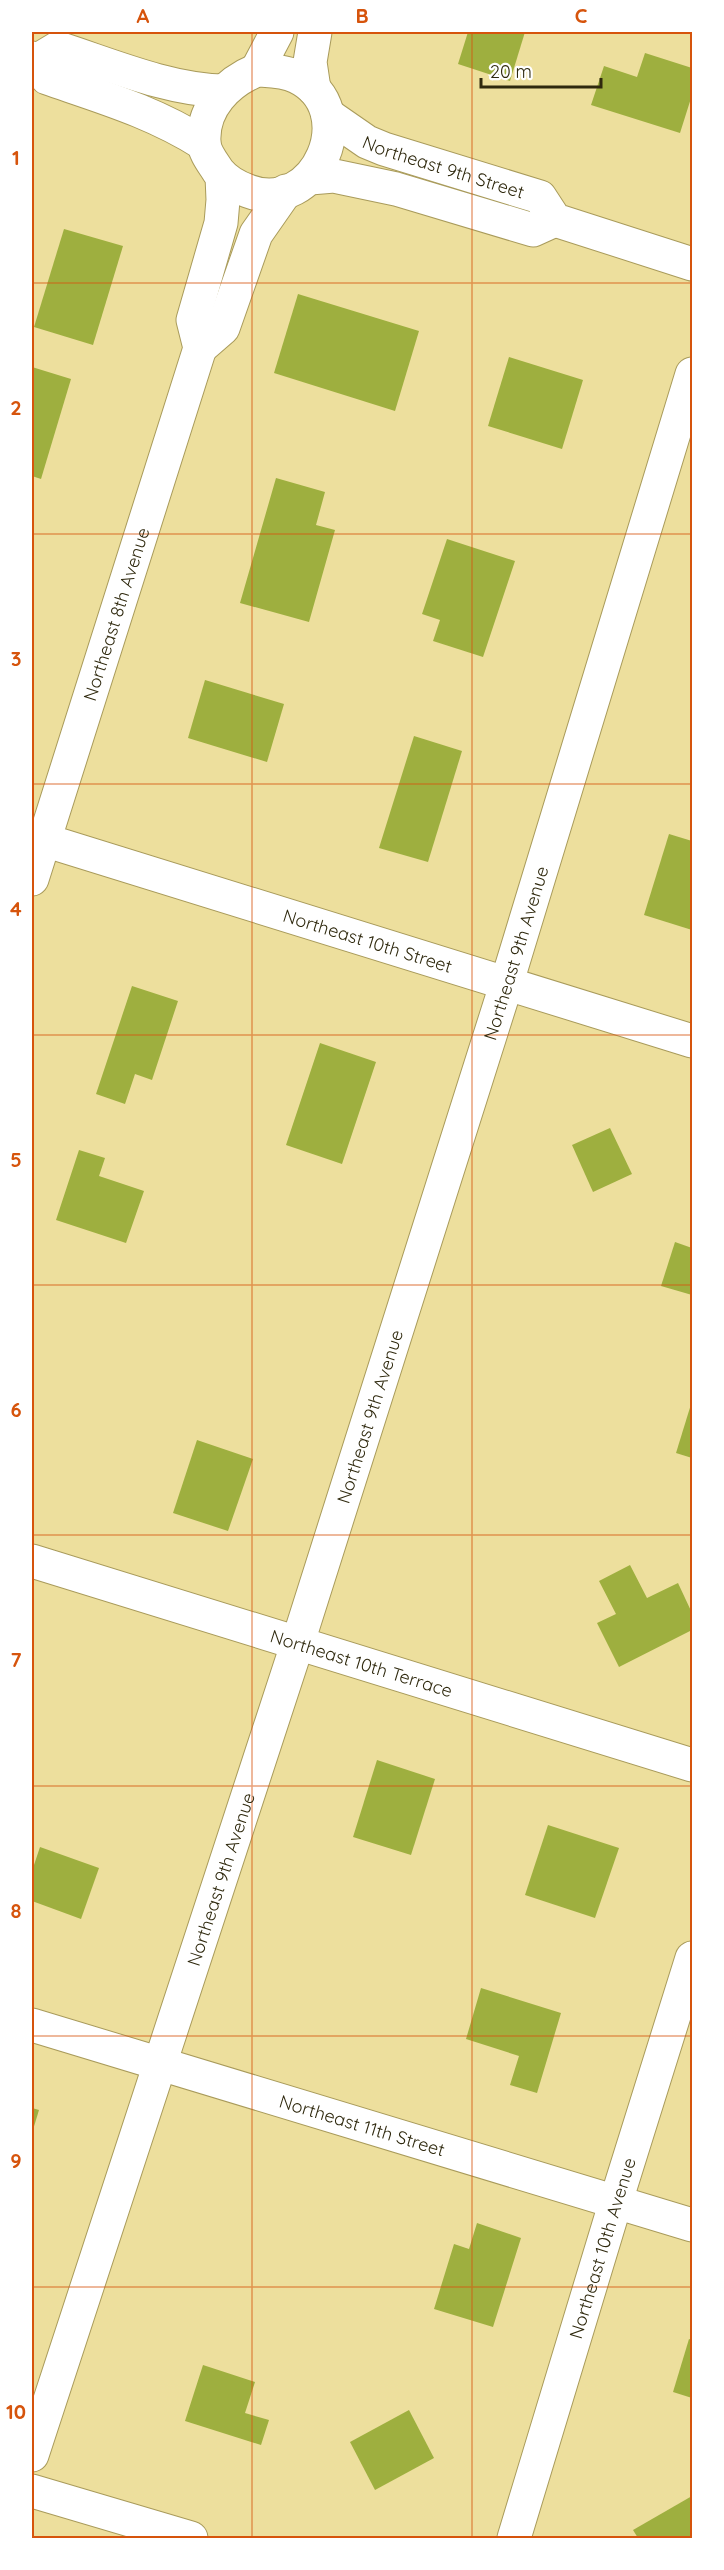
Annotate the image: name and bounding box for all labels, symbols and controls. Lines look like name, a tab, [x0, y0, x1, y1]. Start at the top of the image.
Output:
text: A	[137, 3, 150, 28]
text: B	[355, 3, 369, 28]
text: C	[575, 3, 588, 28]
scale bar	[481, 51, 601, 89]
text: 20 m	[490, 60, 532, 83]
street label: Northeast 9th Street	[359, 130, 527, 203]
text: 1	[12, 145, 20, 170]
text: 2	[10, 395, 22, 420]
street label: Northeast 8th Avenue	[78, 524, 154, 703]
text: 3	[11, 646, 21, 671]
street label: Northeast 9th Avenue	[478, 863, 553, 1043]
text: 4	[10, 896, 22, 921]
street label: Northeast 10th Street	[280, 903, 455, 977]
text: 5	[10, 1147, 22, 1172]
street label: Northeast 9th Avenue	[331, 1327, 408, 1506]
text: 6	[10, 1397, 22, 1422]
street label: Northeast 10th Terrace	[268, 1624, 456, 1702]
text: 7	[11, 1647, 22, 1672]
street label: Northeast 9th Avenue	[181, 1790, 259, 1969]
text: 8	[11, 1898, 22, 1923]
street label: Northeast 11th Street	[277, 2089, 448, 2161]
text: 9	[10, 2148, 22, 2173]
street label: Northeast 10th Avenue	[564, 2155, 640, 2341]
text: 10	[6, 2399, 26, 2424]

